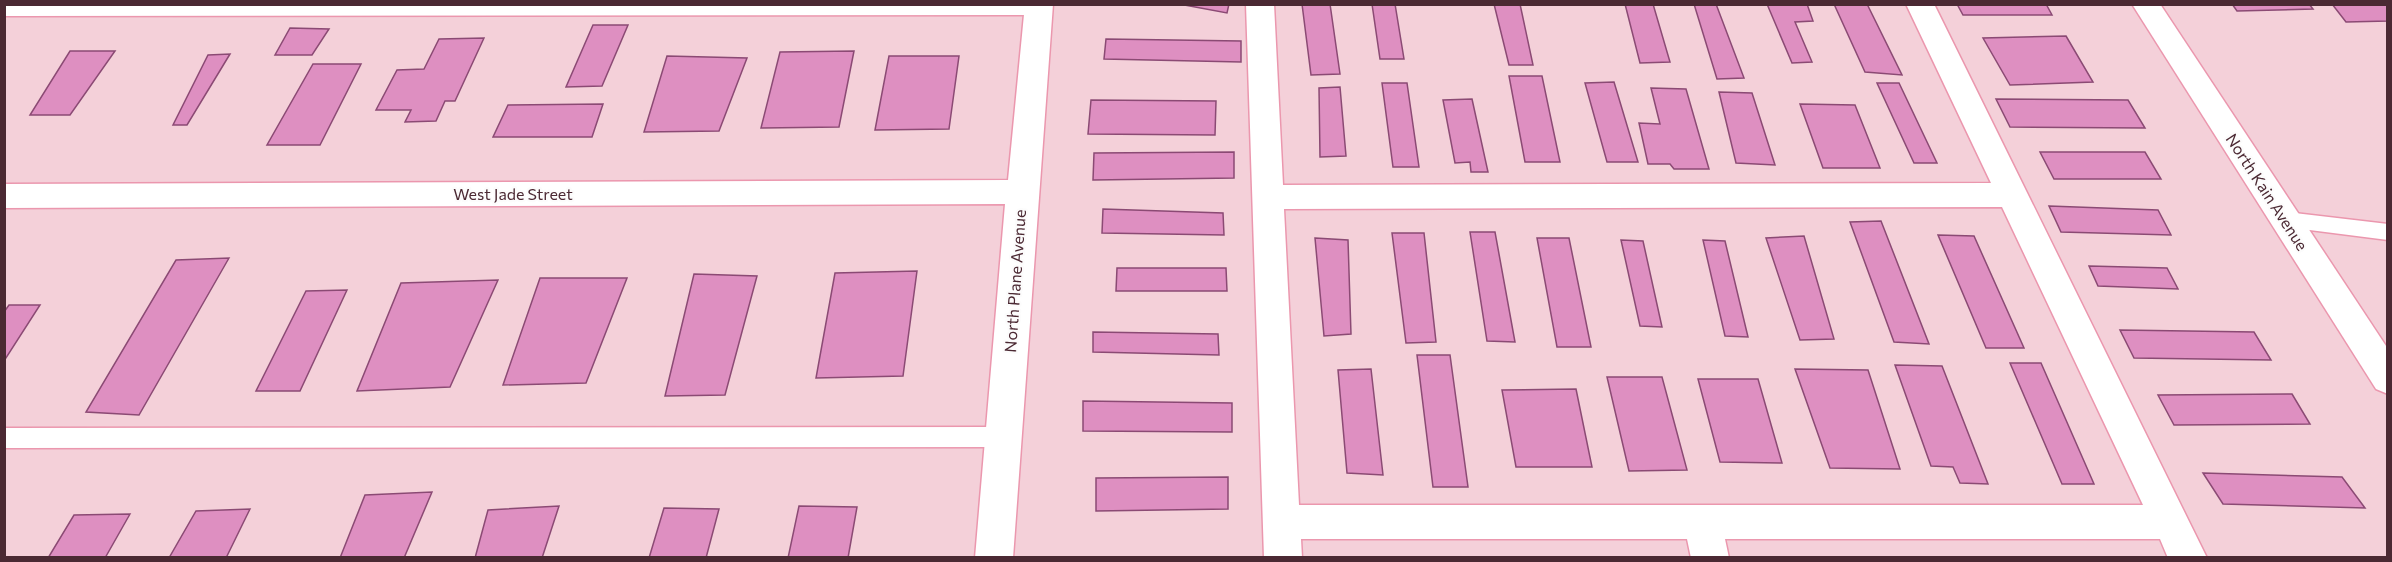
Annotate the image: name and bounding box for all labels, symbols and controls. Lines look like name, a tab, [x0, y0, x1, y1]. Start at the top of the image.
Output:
street label: North Kain Avenue	[2223, 130, 2312, 254]
street label: West Jade Street	[453, 184, 573, 203]
street label: North Plane Avenue	[1000, 209, 1029, 353]

